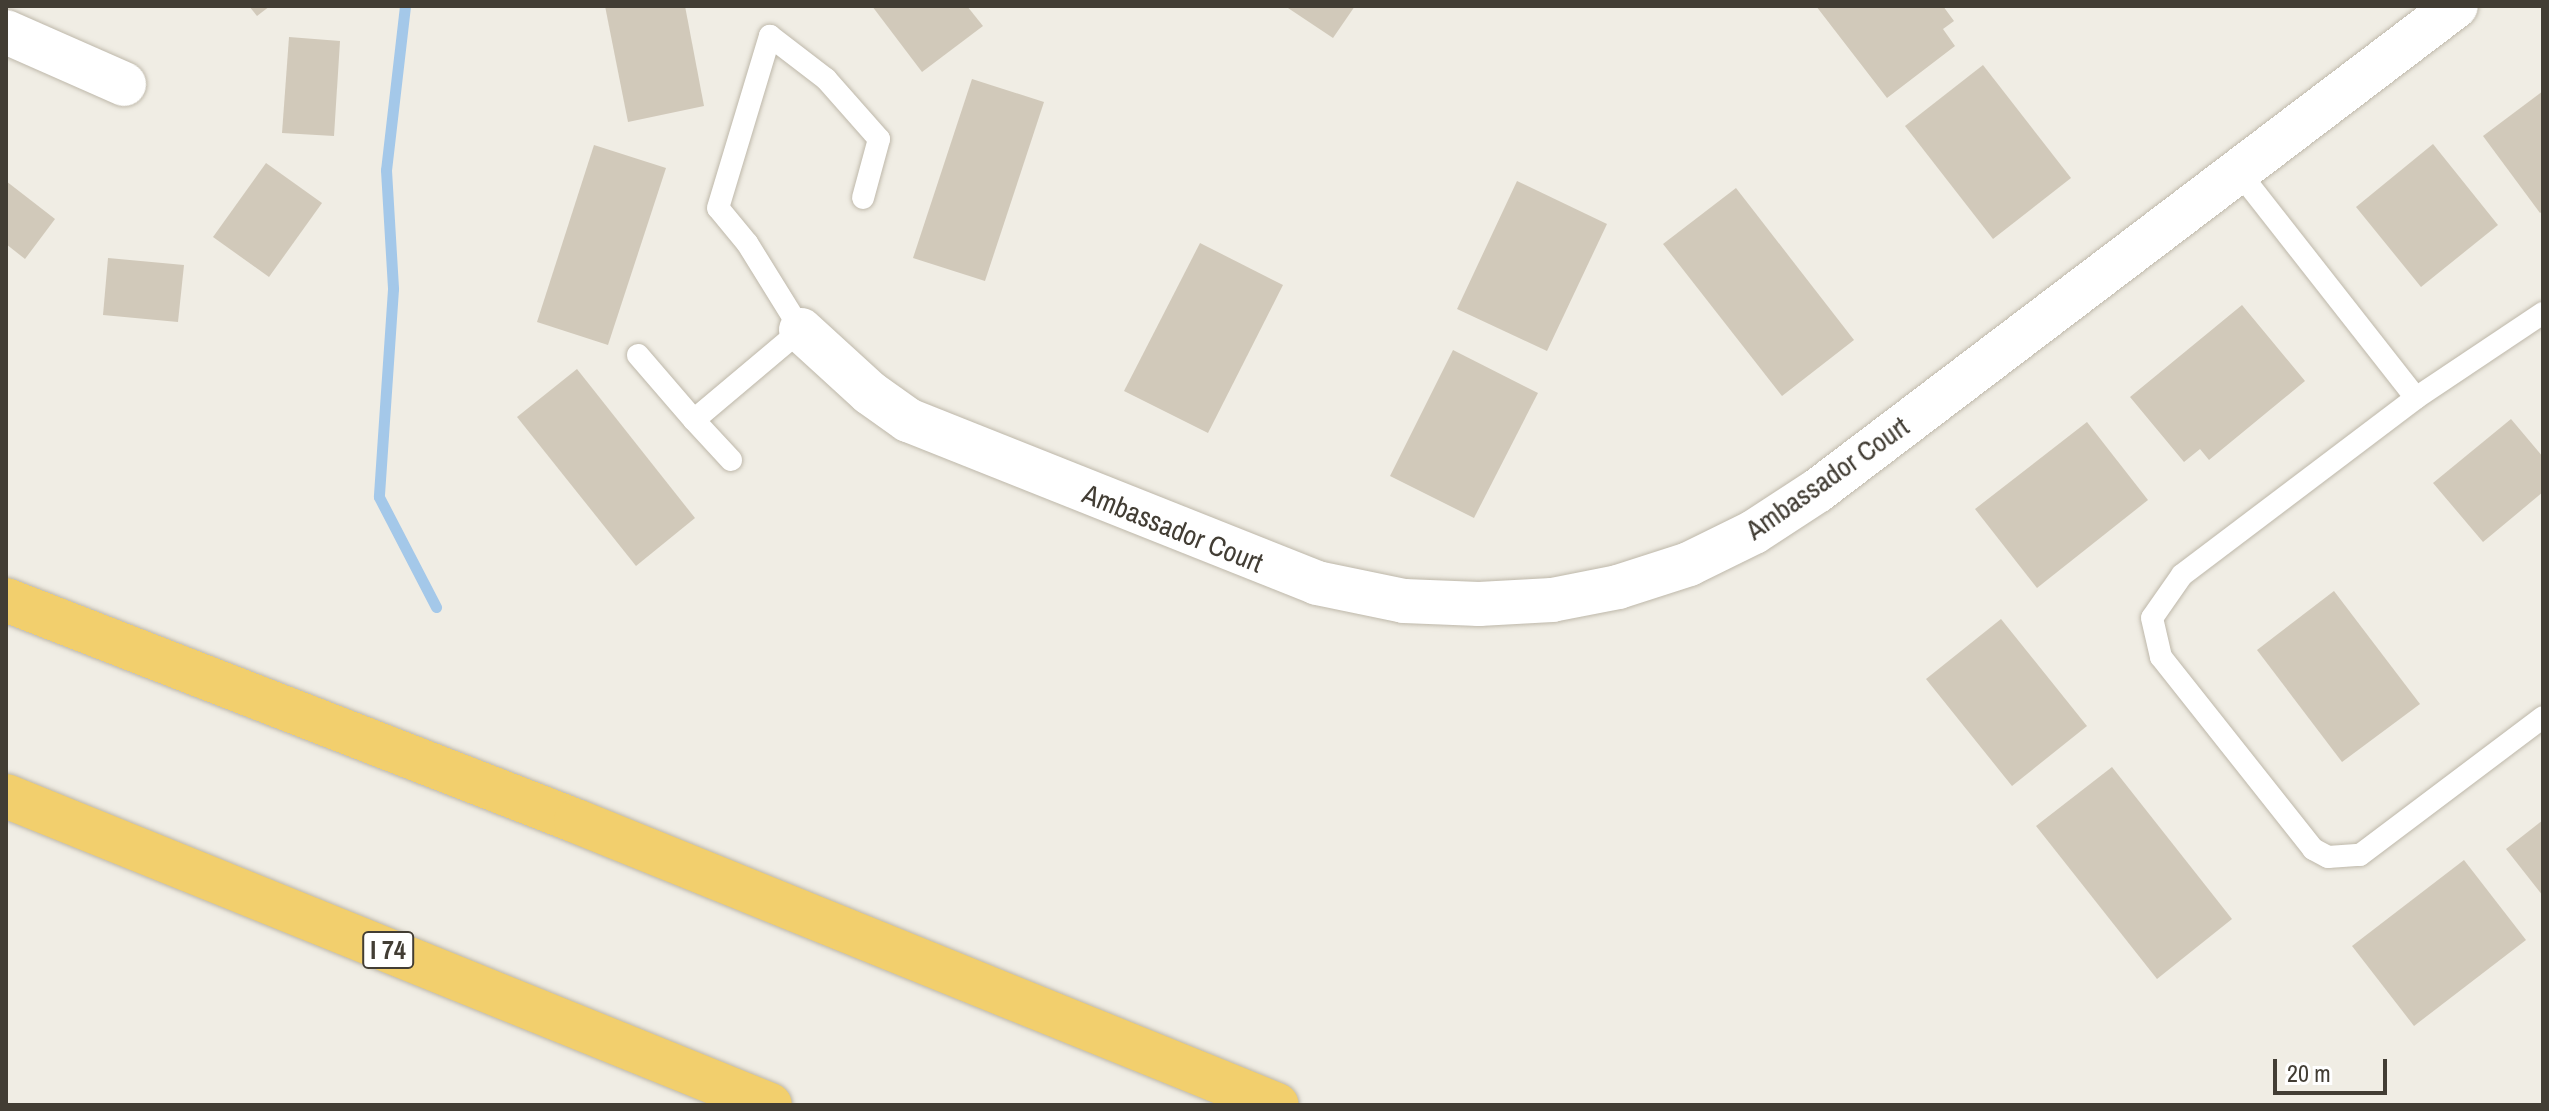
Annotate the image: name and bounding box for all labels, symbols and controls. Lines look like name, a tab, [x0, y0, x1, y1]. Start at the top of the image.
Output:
street label: Ambassador Court	[1739, 409, 1915, 547]
street label: Ambassador Court	[1078, 477, 1268, 579]
road number: I 74	[362, 928, 414, 972]
scale bar	[2277, 1043, 2391, 1093]
text: 20 m	[2287, 1057, 2331, 1089]

